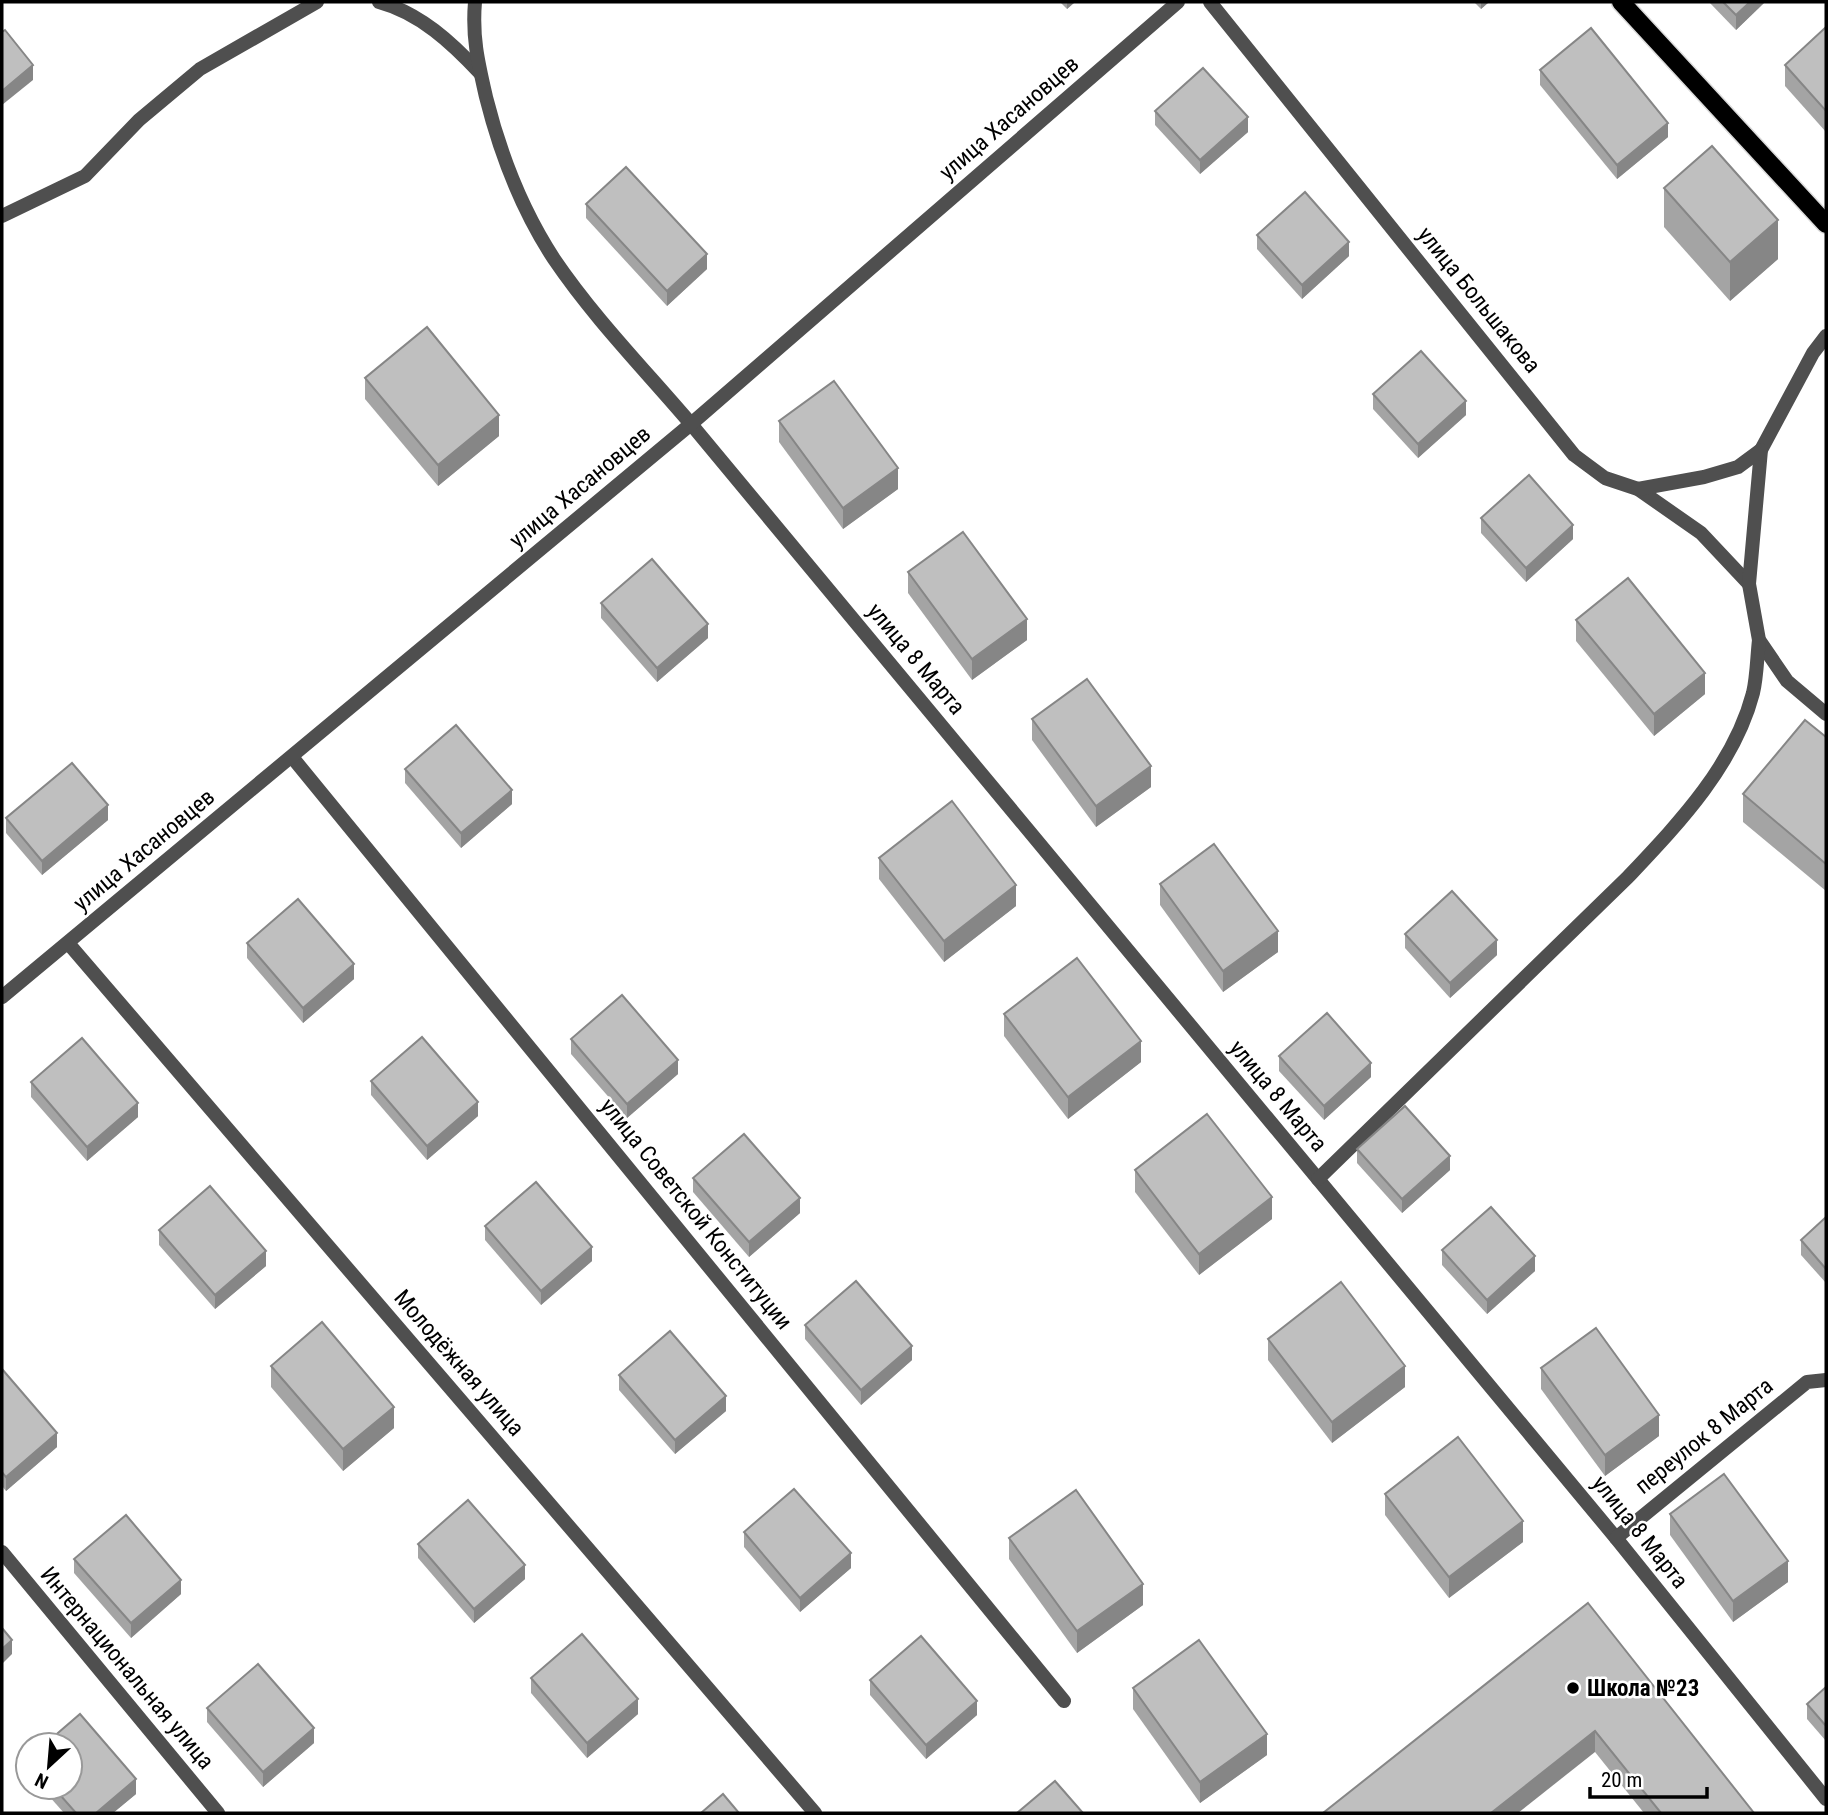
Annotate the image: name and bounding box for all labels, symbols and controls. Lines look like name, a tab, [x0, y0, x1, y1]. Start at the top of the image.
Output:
street label: улица Хасановцев	[934, 50, 1084, 186]
street label: улица Большакова	[1412, 222, 1546, 378]
street label: улица Хасановцев	[504, 420, 656, 554]
street label: улица 8 Марта	[862, 598, 970, 720]
street label: улица Хасановцев	[68, 783, 220, 917]
street label: улица 8 Марта	[1224, 1035, 1332, 1157]
street label: улица Советской Конституции	[594, 1093, 798, 1335]
street label: Молодёжная улица	[388, 1285, 530, 1441]
street label: переулок 8 Марта	[1630, 1372, 1778, 1500]
street label: улица 8 Марта	[1586, 1470, 1694, 1594]
street label: Интернациональная улица	[35, 1562, 219, 1774]
place label: Школа №23	[1587, 1675, 1699, 1702]
marker: Школа №23	[1565, 1680, 1581, 1696]
north arrow	[14, 1731, 84, 1801]
scale bar	[1590, 1756, 1707, 1800]
text: N	[31, 1768, 52, 1794]
text: 20 m	[1601, 1768, 1642, 1792]

